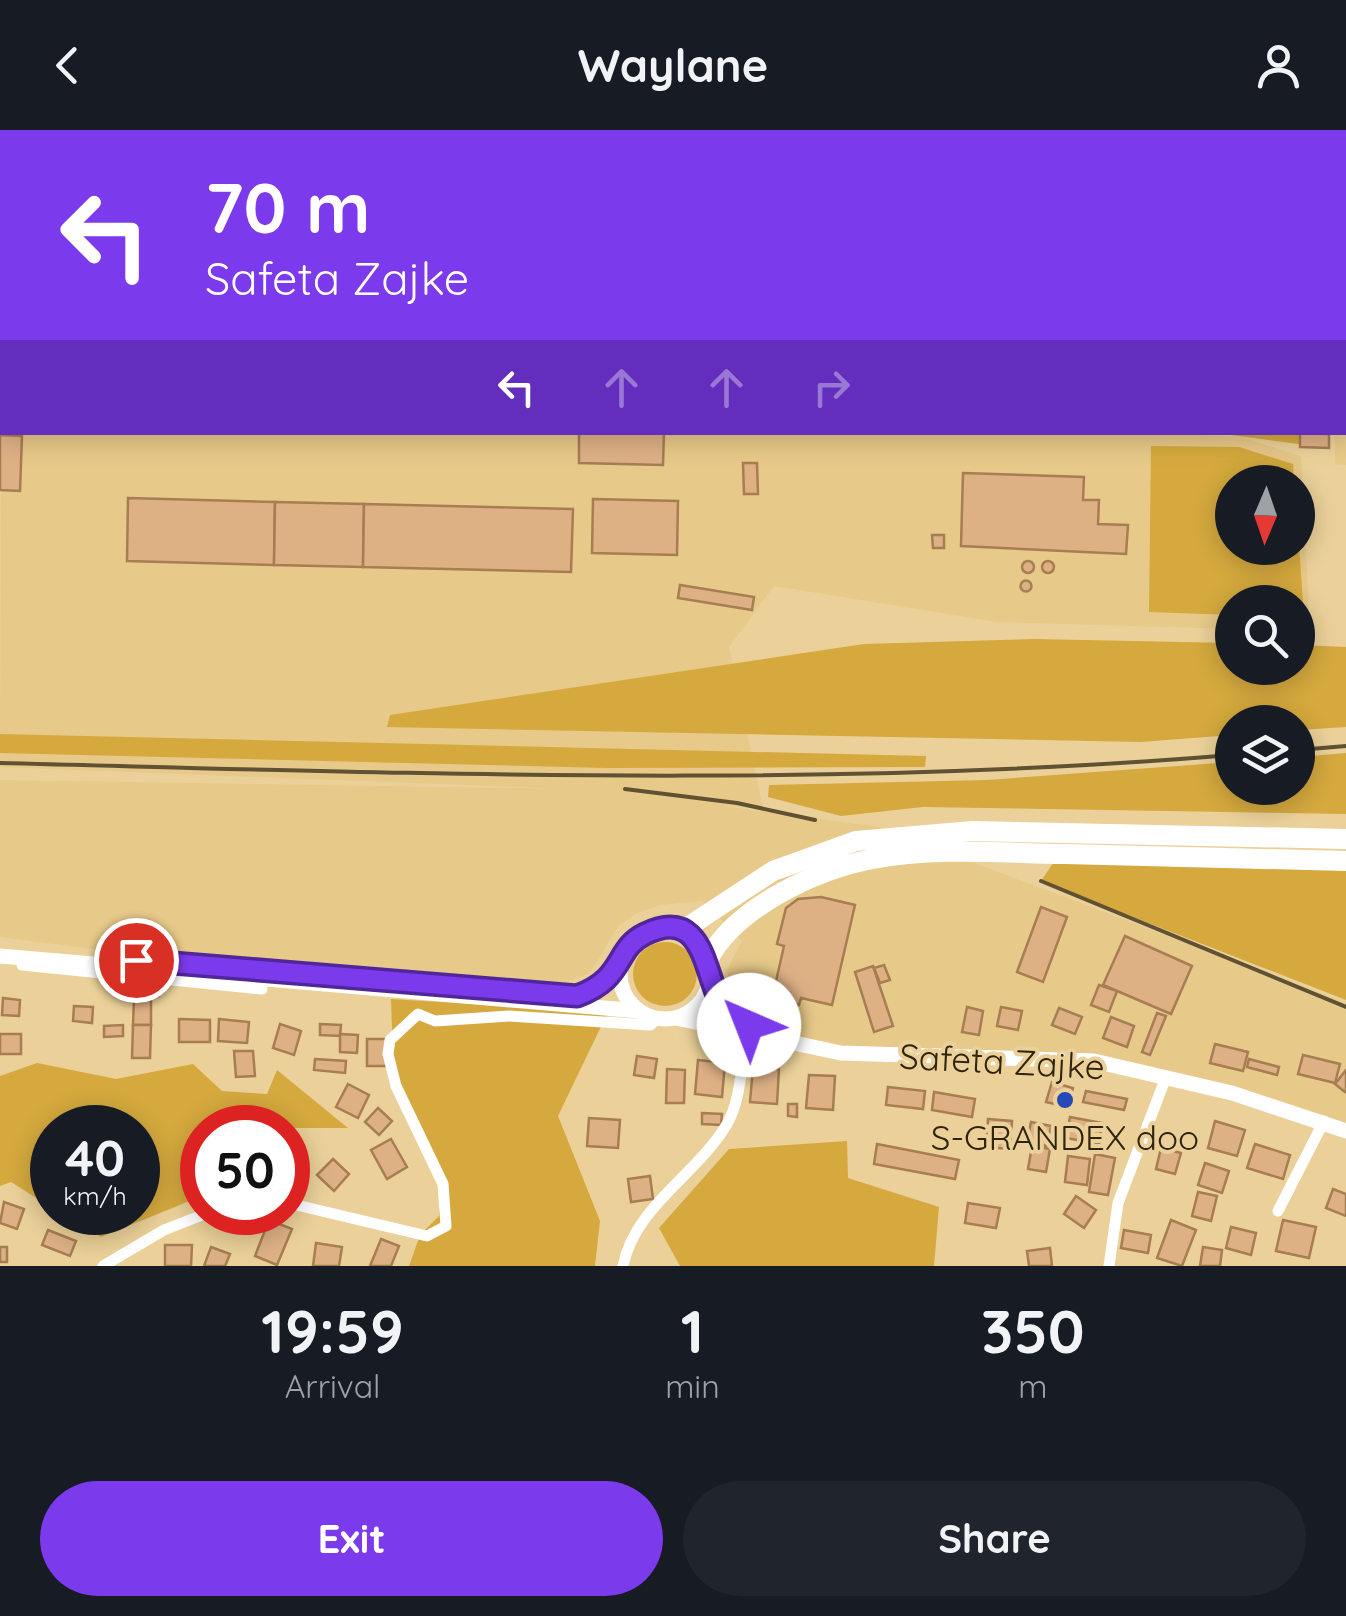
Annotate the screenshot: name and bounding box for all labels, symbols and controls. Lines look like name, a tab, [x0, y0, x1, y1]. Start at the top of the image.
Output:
text: Waylane	[578, 37, 768, 93]
icon: back	[40, 38, 95, 93]
icon: person	[1251, 38, 1306, 93]
text: 70 m	[205, 163, 371, 251]
icon: left	[40, 170, 170, 300]
text: Safeta Zajke	[205, 250, 469, 306]
icon: left	[489, 360, 544, 415]
icon: ahead	[594, 360, 649, 415]
icon: ahead	[699, 360, 754, 415]
icon: right	[804, 360, 859, 415]
north arrow	[1215, 465, 1315, 565]
map controls	[1215, 465, 1315, 805]
button: search	[1215, 585, 1315, 685]
button: layers	[1215, 705, 1315, 805]
pin	[94, 918, 179, 1003]
icon: arrive	[109, 933, 164, 988]
position arrow	[697, 973, 801, 1077]
street label: Safeta Zajke	[898, 1034, 1106, 1088]
marker: S-GRANDEX doo	[1054, 1089, 1076, 1111]
speed limit sign: 50	[180, 1105, 310, 1235]
place label: S-GRANDEX doo	[931, 1115, 1199, 1159]
text: 40	[65, 1126, 125, 1189]
text: km/h	[63, 1180, 127, 1211]
text: 19:59	[261, 1293, 404, 1368]
text: 1	[681, 1293, 704, 1368]
text: 350	[981, 1293, 1085, 1368]
text: Arrival	[285, 1366, 380, 1406]
text: min	[665, 1366, 720, 1406]
text: m	[1018, 1366, 1047, 1406]
button: Exit	[40, 1481, 663, 1596]
button: Share	[683, 1481, 1306, 1596]

